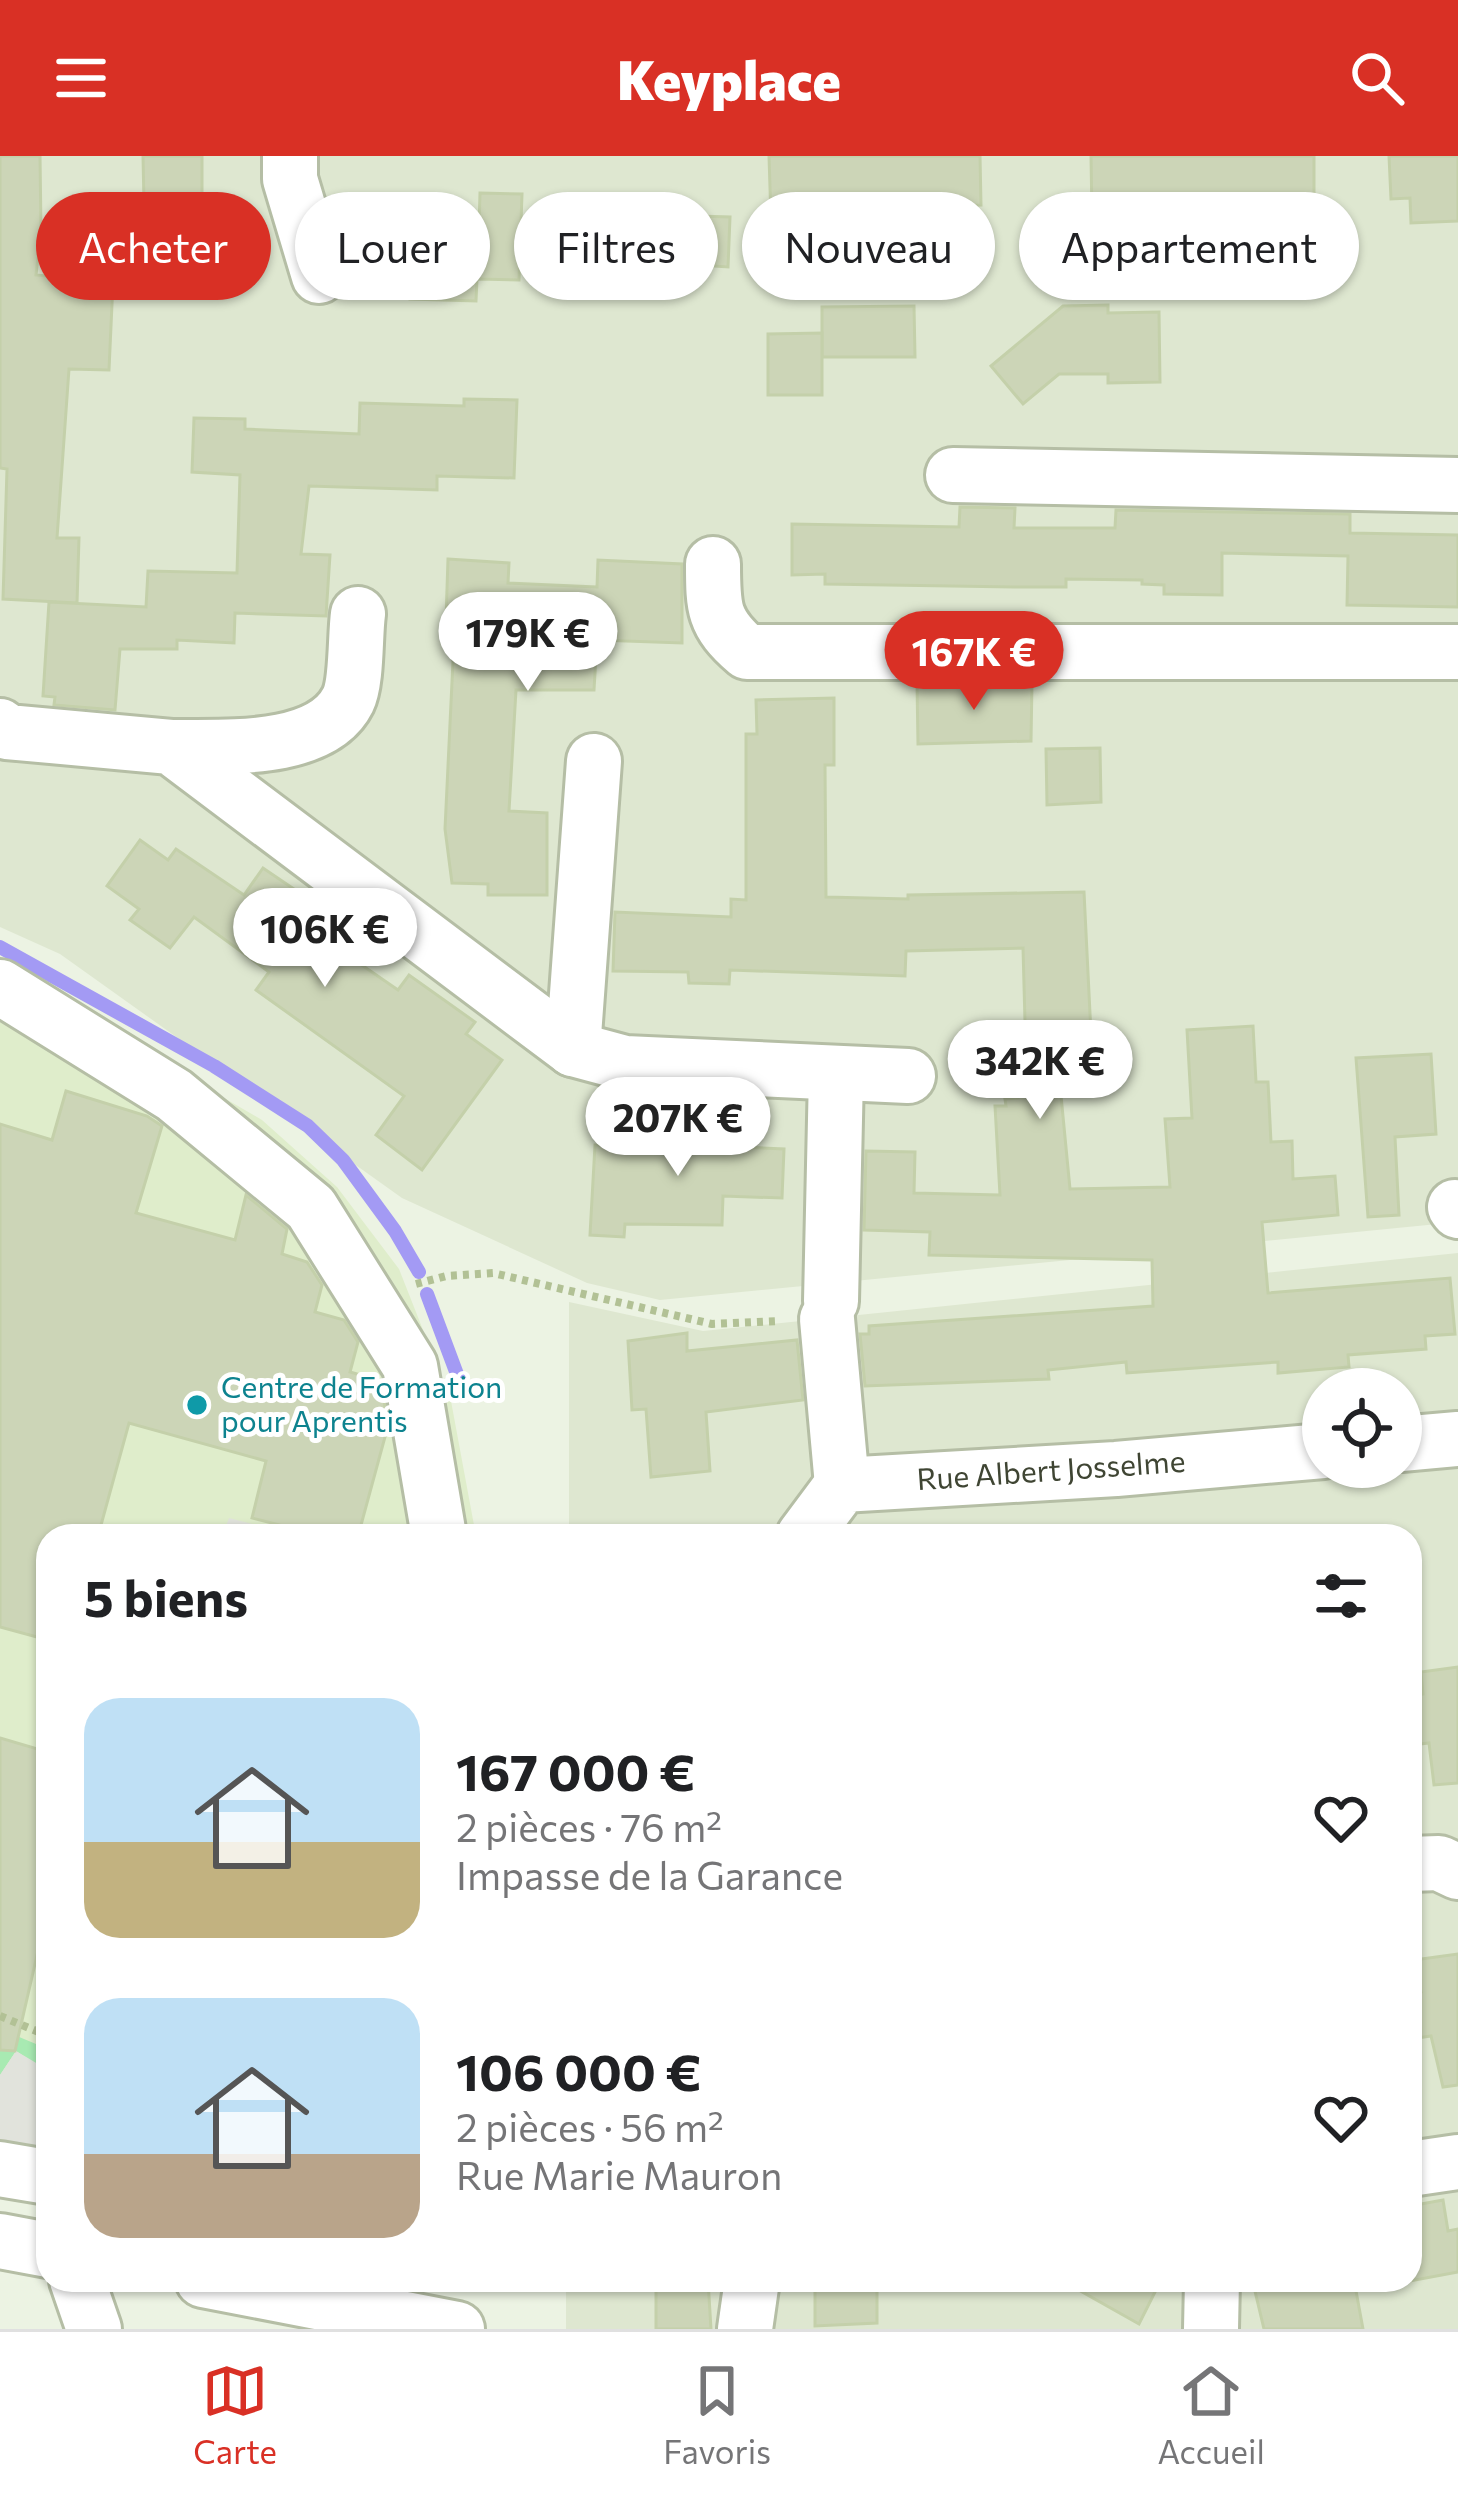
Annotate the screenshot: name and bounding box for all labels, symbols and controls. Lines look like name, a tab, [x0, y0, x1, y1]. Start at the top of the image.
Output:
icon: menu	[48, 45, 114, 111]
text: Keyplace	[617, 45, 841, 111]
icon: search	[1344, 45, 1410, 111]
chip: Acheter	[36, 192, 271, 300]
chip: Louer	[295, 192, 490, 300]
chip: Filtres	[514, 192, 718, 300]
chip: Nouveau	[742, 192, 995, 300]
chip: Appartement	[1019, 192, 1359, 300]
pin: 179K €	[430, 592, 626, 694]
text: 179K €	[465, 607, 591, 655]
pin: 167K €	[876, 611, 1072, 713]
text: 167K €	[912, 626, 1036, 674]
pin: 106K €	[227, 888, 423, 990]
text: 106K €	[260, 903, 390, 951]
pin: 342K €	[942, 1020, 1138, 1122]
text: 342K €	[975, 1035, 1105, 1083]
pin: 207K €	[580, 1077, 776, 1179]
text: 207K €	[612, 1092, 744, 1140]
place label: Centre de Formation pour Aprentis	[221, 1367, 502, 1438]
map controls	[1302, 1368, 1422, 1488]
button: locate	[1302, 1368, 1422, 1488]
marker: Centre de Formation pour Aprentis	[184, 1392, 210, 1418]
street label: Rue Albert Josselme	[915, 1441, 1186, 1496]
icon: filters	[1308, 1563, 1374, 1629]
text: 5 biens	[84, 1565, 248, 1628]
text: 167 000 €	[456, 1739, 695, 1802]
icon: home	[180, 1746, 324, 1890]
icon: heart	[1308, 1785, 1374, 1851]
text: 2 pièces · 76 m²	[456, 1802, 722, 1850]
text: Impasse de la Garance	[456, 1850, 843, 1898]
text: 106 000 €	[456, 2039, 702, 2102]
icon: home	[180, 2046, 324, 2190]
icon: heart	[1308, 2085, 1374, 2151]
text: 2 pièces · 56 m²	[456, 2102, 724, 2150]
text: Rue Marie Mauron	[456, 2150, 782, 2198]
tab: Carte	[193, 2358, 277, 2471]
tab: Favoris	[663, 2358, 771, 2471]
tab: Accueil	[1157, 2358, 1265, 2471]

